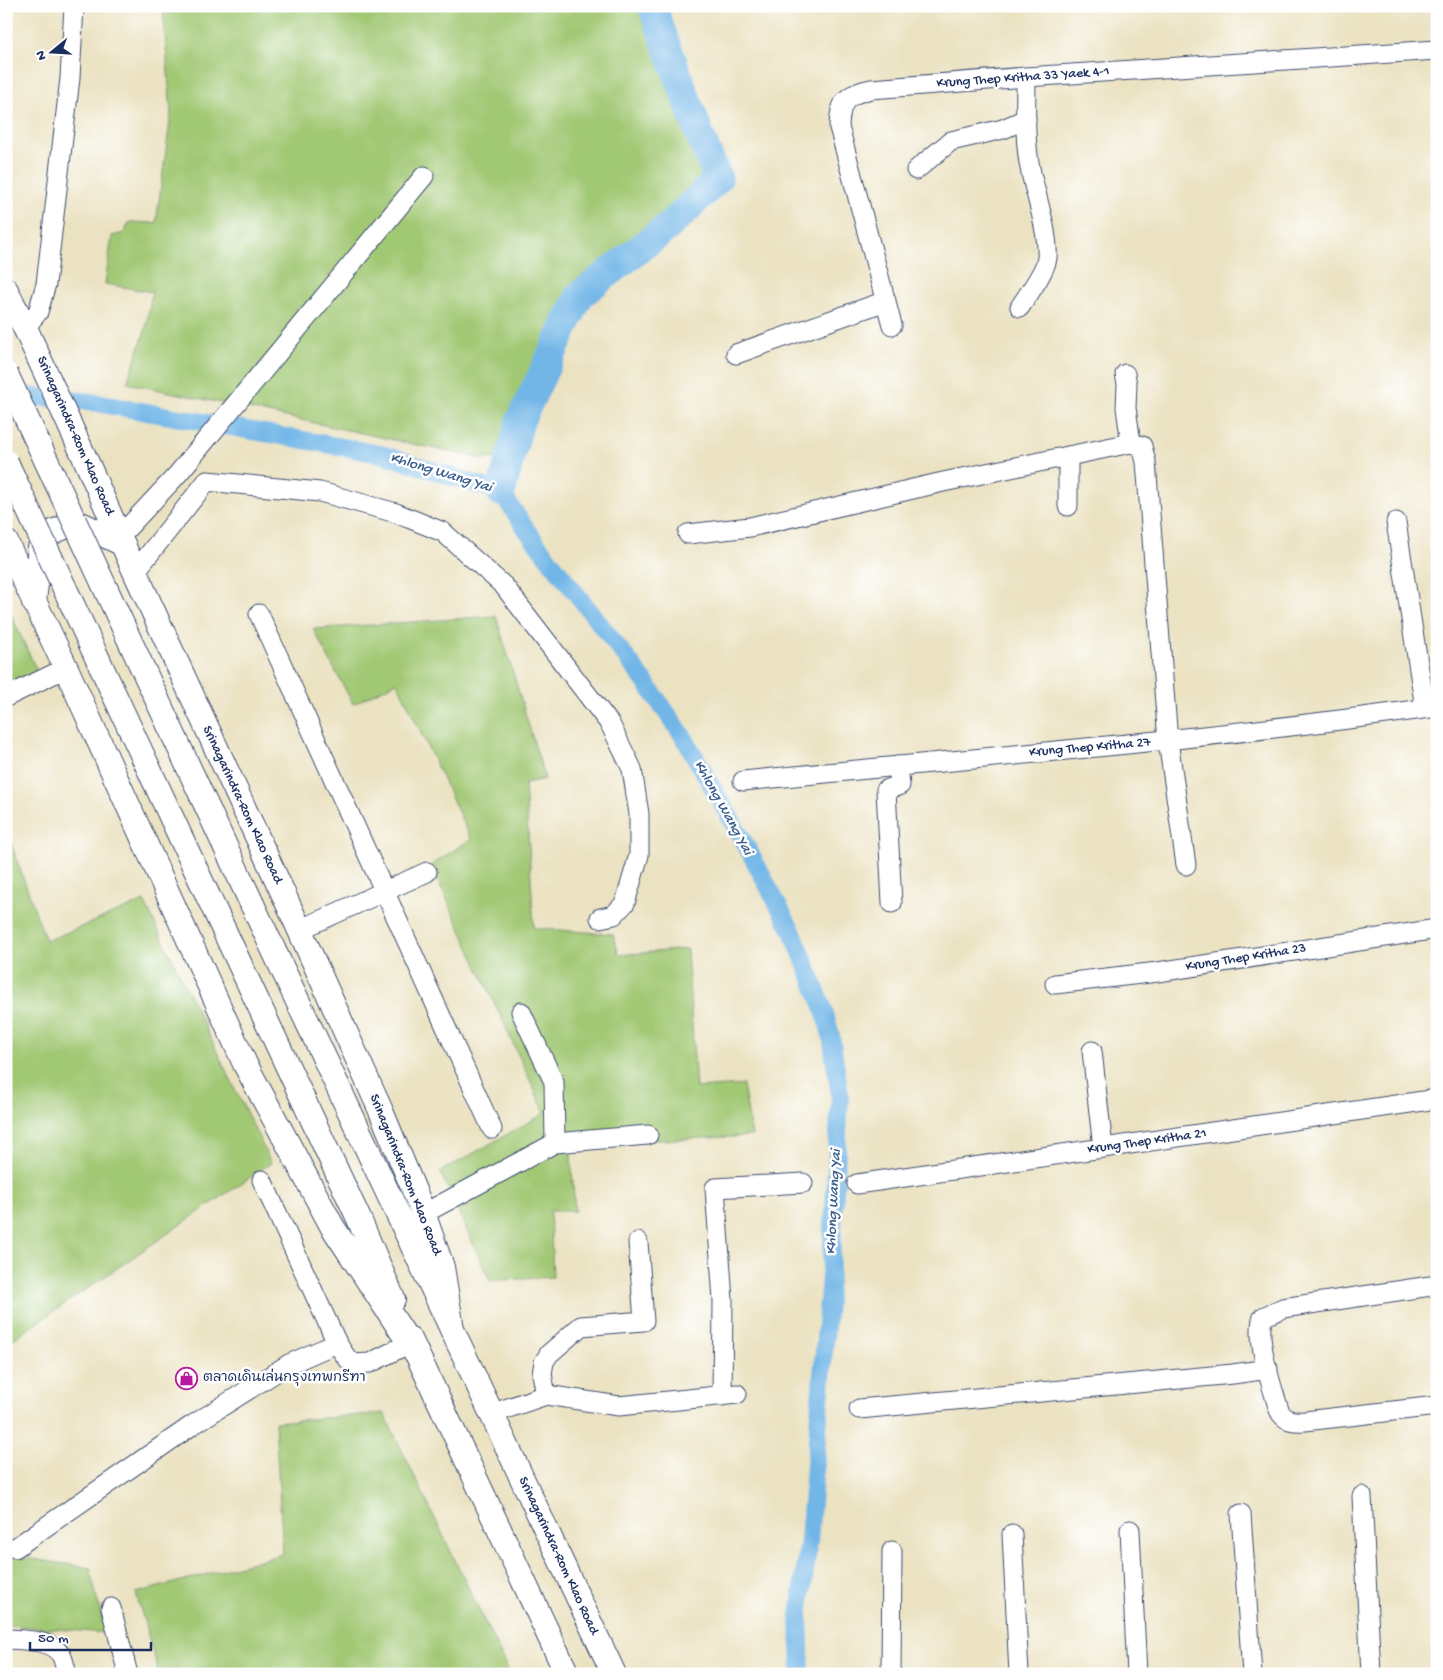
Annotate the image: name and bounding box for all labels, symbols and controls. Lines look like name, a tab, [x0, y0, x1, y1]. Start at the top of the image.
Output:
north arrow	[28, 28, 78, 78]
text: N	[33, 48, 52, 62]
street label: Krung Thep Kritha 33 Yaek 4-1	[936, 63, 1110, 93]
street label: Srinagarindra-Rom Klao Road	[32, 354, 119, 520]
water label: Khlong Wang Yai	[388, 449, 496, 498]
street label: Srinagarindra-Rom Klao Road	[198, 723, 287, 888]
street label: Krung Thep Kritha 27	[1029, 734, 1152, 762]
water label: Khlong Wang Yai	[690, 758, 757, 860]
street label: Krung Thep Kritha 23	[1185, 940, 1307, 976]
street label: Srinagarindra-Rom Klao Road	[365, 1092, 446, 1260]
street label: Krung Thep Kritha 21	[1086, 1125, 1208, 1159]
water label: Khlong Wang Yai	[822, 1147, 846, 1255]
shop icon: ตลาดเดินเล่นกรุงเทพกรีฑา	[175, 1366, 199, 1390]
place label: ตลาดเดินเล่นกรุงเทพกรีฑา	[203, 1368, 366, 1387]
street label: Srinagarindra-Rom Klao Road	[514, 1474, 603, 1639]
scale bar	[30, 1620, 151, 1652]
text: 50 m	[38, 1630, 69, 1648]

